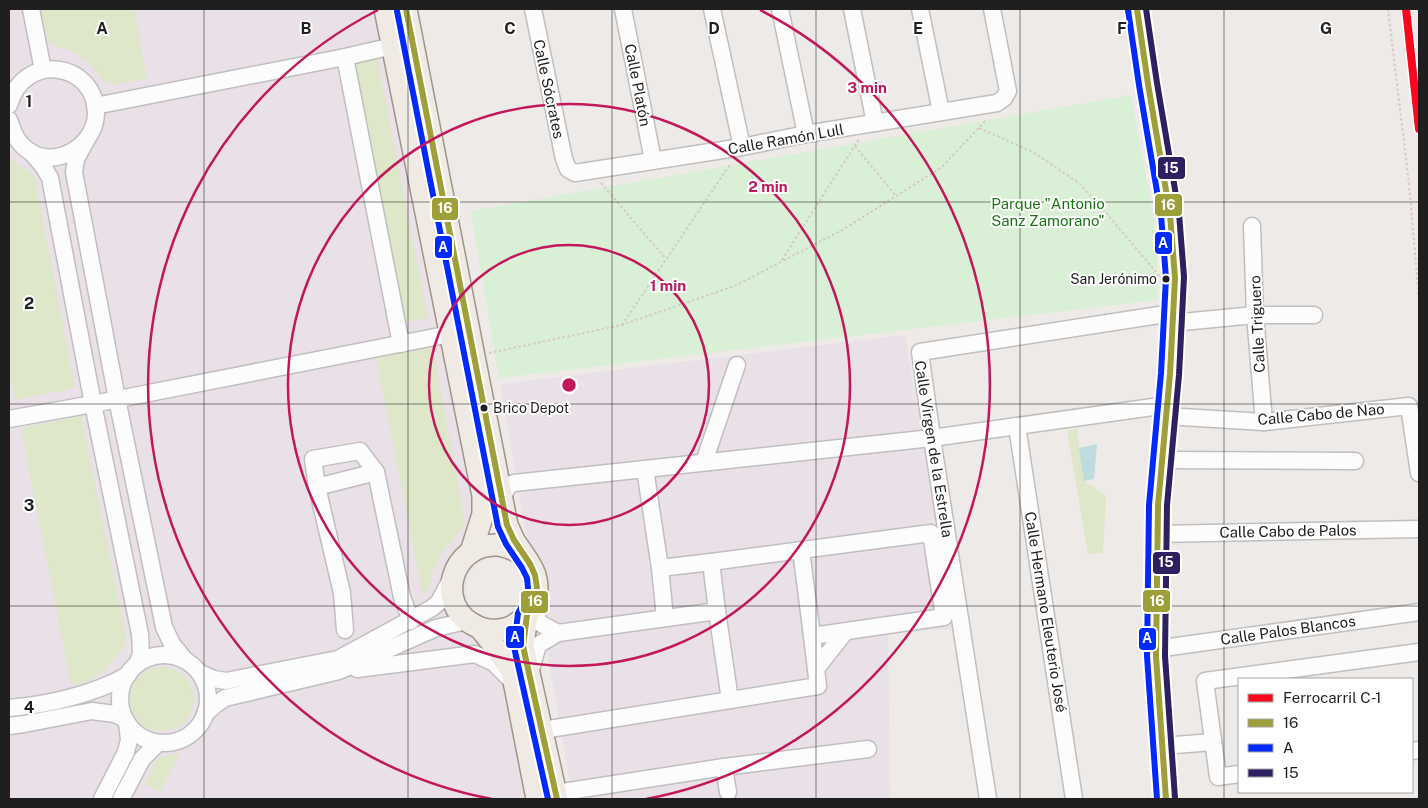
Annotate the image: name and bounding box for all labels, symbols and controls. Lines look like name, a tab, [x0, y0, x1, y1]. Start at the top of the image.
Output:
text: A	[96, 19, 108, 38]
text: B	[301, 19, 312, 38]
text: C	[504, 19, 516, 38]
text: D	[708, 19, 720, 38]
text: E	[913, 19, 923, 38]
text: F	[1117, 19, 1127, 38]
text: G	[1320, 19, 1332, 38]
street label: Calle Sócrates	[530, 38, 568, 140]
street label: Calle Platón	[622, 42, 654, 128]
text: 3 min	[847, 79, 887, 96]
text: 1	[26, 92, 32, 111]
street label: Calle Ramón Lull	[727, 120, 845, 158]
line badge: 15	[1157, 156, 1186, 180]
text: 15	[1163, 160, 1179, 176]
text: 2 min	[748, 178, 788, 195]
line badge: 16	[1154, 193, 1183, 217]
park label: Parque "Antonio Sanz Zamorano"	[991, 195, 1105, 229]
line badge: 16	[431, 197, 459, 221]
text: 16	[1160, 197, 1176, 213]
text: 16	[437, 200, 453, 216]
line badge: A	[1154, 231, 1173, 255]
line badge: A	[434, 235, 453, 259]
text: A	[1158, 235, 1168, 251]
text: A	[438, 239, 448, 255]
place label: San Jerónimo	[1070, 271, 1157, 287]
marker: San Jerónimo	[1161, 274, 1171, 284]
street label: Calle Triguero	[1246, 275, 1268, 373]
text: 1 min	[650, 277, 686, 294]
text: 2	[24, 294, 34, 313]
street label: Calle Virgen de la Estrella	[912, 359, 956, 539]
centre of rings	[560, 376, 578, 394]
place label: Brico Depot	[493, 400, 569, 416]
street label: Calle Cabo de Nao	[1257, 400, 1385, 428]
marker: Brico Depot	[479, 403, 489, 413]
text: 3	[24, 496, 34, 515]
street label: Calle Hermano Eleuterio José	[1022, 510, 1070, 714]
street label: Calle Cabo de Palos	[1219, 521, 1357, 541]
line badge: 15	[1152, 551, 1181, 575]
text: 15	[1158, 554, 1174, 570]
line badge: 16	[1142, 589, 1171, 613]
line badge: 16	[520, 590, 549, 614]
text: 16	[527, 593, 543, 609]
text: 16	[1149, 593, 1165, 609]
street label: Calle Palos Blancos	[1219, 612, 1357, 648]
line badge: A	[505, 625, 525, 649]
line badge: A	[1138, 627, 1157, 651]
text: A	[510, 629, 520, 645]
text: A	[1142, 630, 1152, 646]
legend	[1238, 678, 1413, 793]
text: Ferrocarril C-1	[1283, 689, 1381, 706]
text: 4	[24, 698, 35, 717]
text: 16	[1283, 714, 1298, 731]
text: A	[1283, 739, 1294, 756]
text: 15	[1283, 764, 1299, 781]

